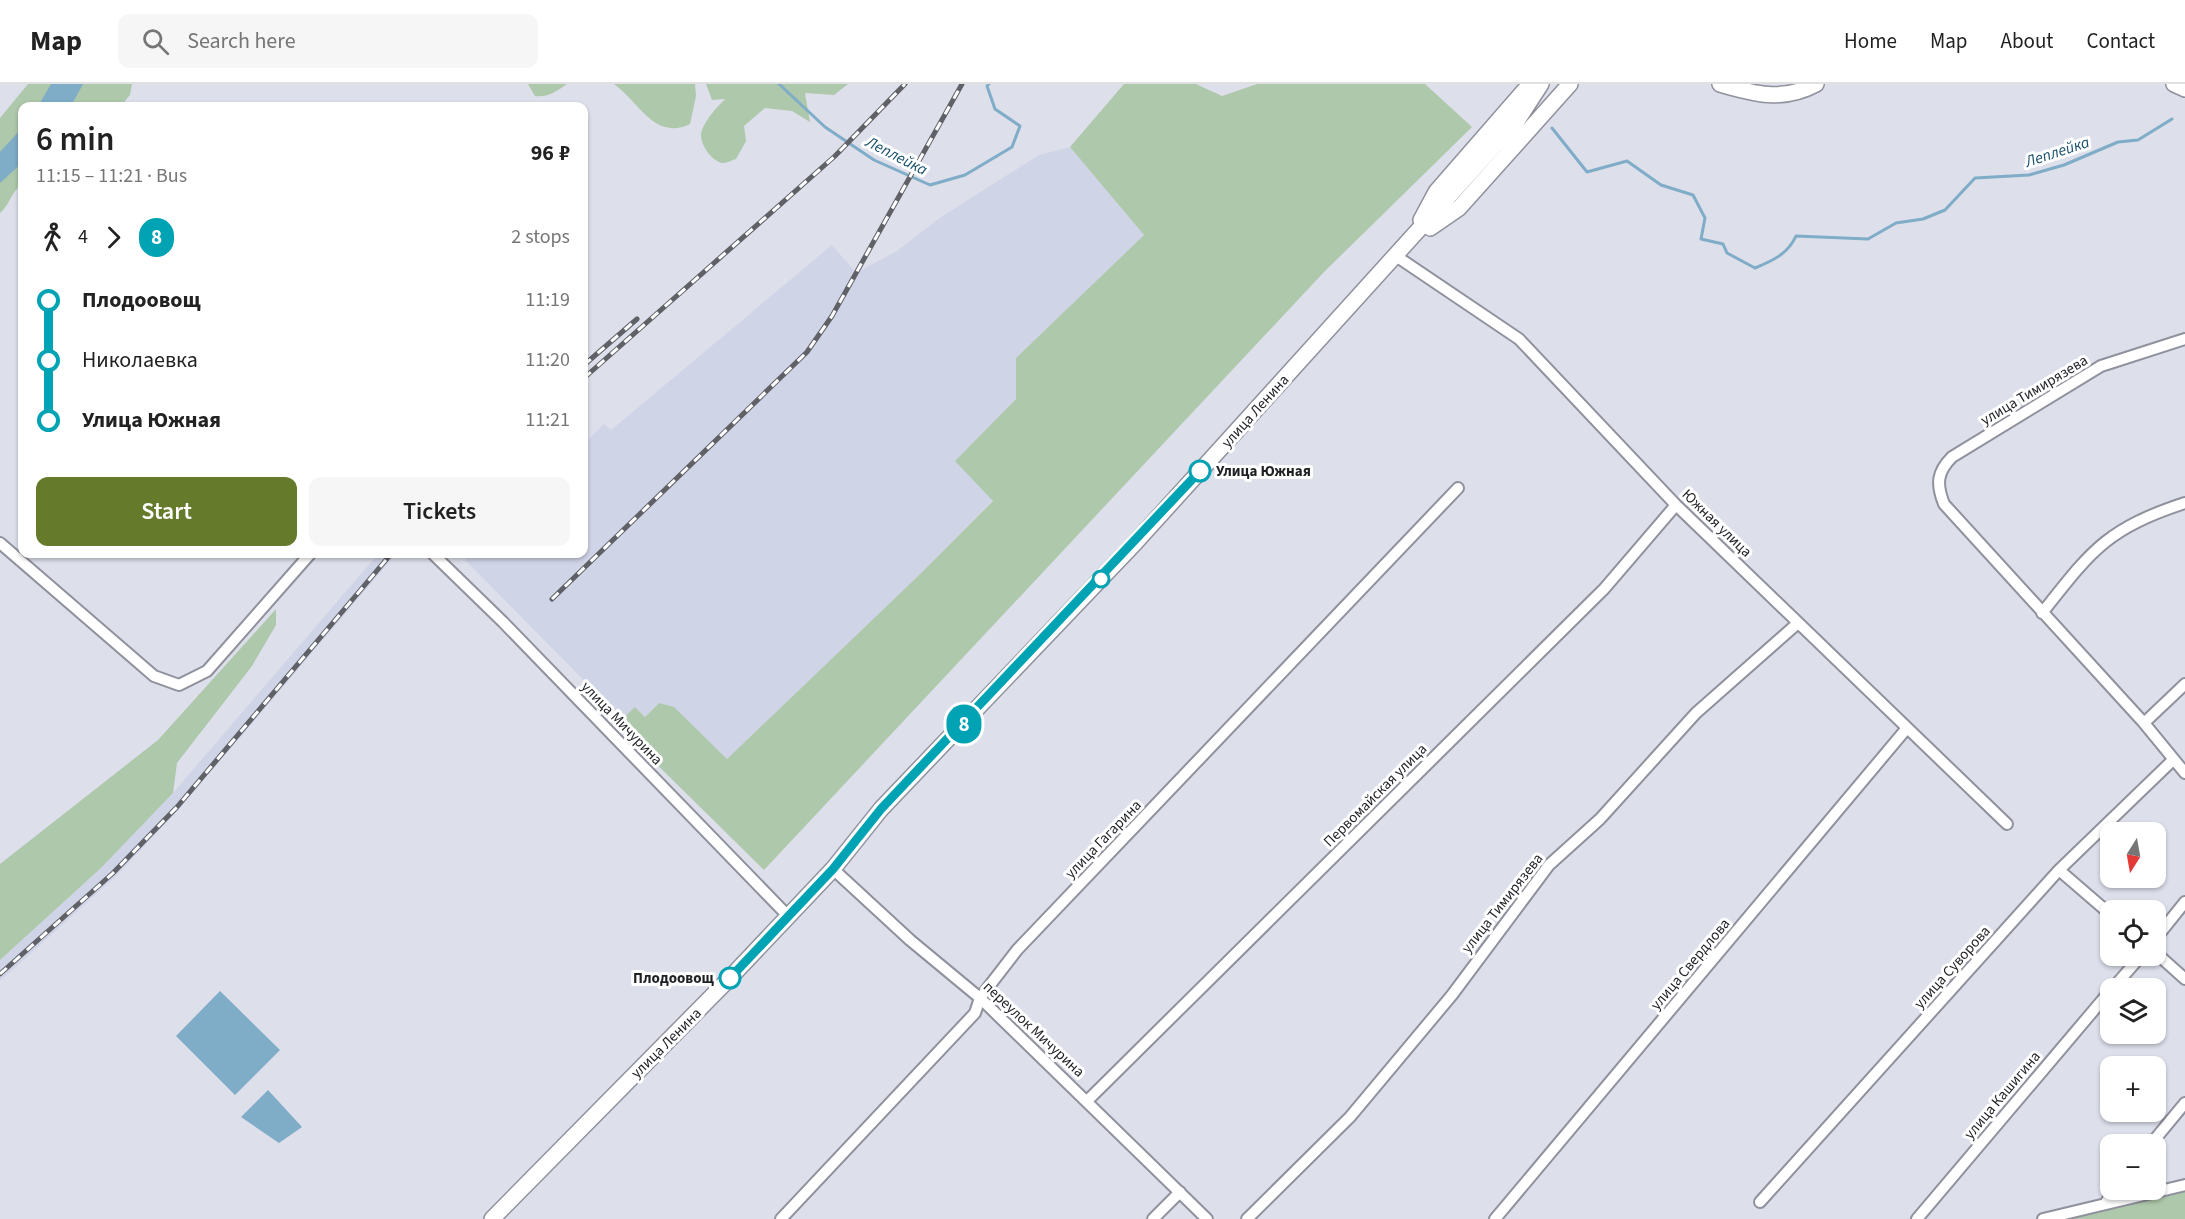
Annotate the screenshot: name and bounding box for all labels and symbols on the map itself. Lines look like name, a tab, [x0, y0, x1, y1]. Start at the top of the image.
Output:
water label: Леплейка	[861, 131, 932, 181]
water label: Леплейка	[2021, 131, 2093, 173]
street label: улица Тимирязева	[1977, 350, 2092, 431]
street label: улица Ленина	[1217, 370, 1294, 453]
marker: Улица Южная	[1189, 460, 1211, 482]
place label: Улица Южная	[1216, 461, 1311, 482]
street label: Южная улица	[1677, 485, 1756, 562]
unlabelled marker	[1092, 570, 1110, 588]
street label: улица Мичурина	[576, 677, 667, 770]
line badge: 8	[944, 704, 984, 744]
street label: Первомайская улица	[1319, 739, 1432, 852]
street label: улица Гагарина	[1060, 795, 1146, 883]
north arrow	[2100, 822, 2166, 888]
street label: улица Тимирязева	[1457, 849, 1548, 958]
street label: улица Свердлова	[1646, 914, 1735, 1015]
street label: улица Суворова	[1909, 921, 1995, 1013]
marker: Плодоовощ	[719, 967, 741, 989]
place label: Плодоовощ	[633, 968, 715, 989]
street label: переулок Мичурина	[978, 977, 1089, 1082]
street label: улица Ленина	[626, 1003, 706, 1083]
street label: улица Кашигина	[1959, 1047, 2045, 1144]

